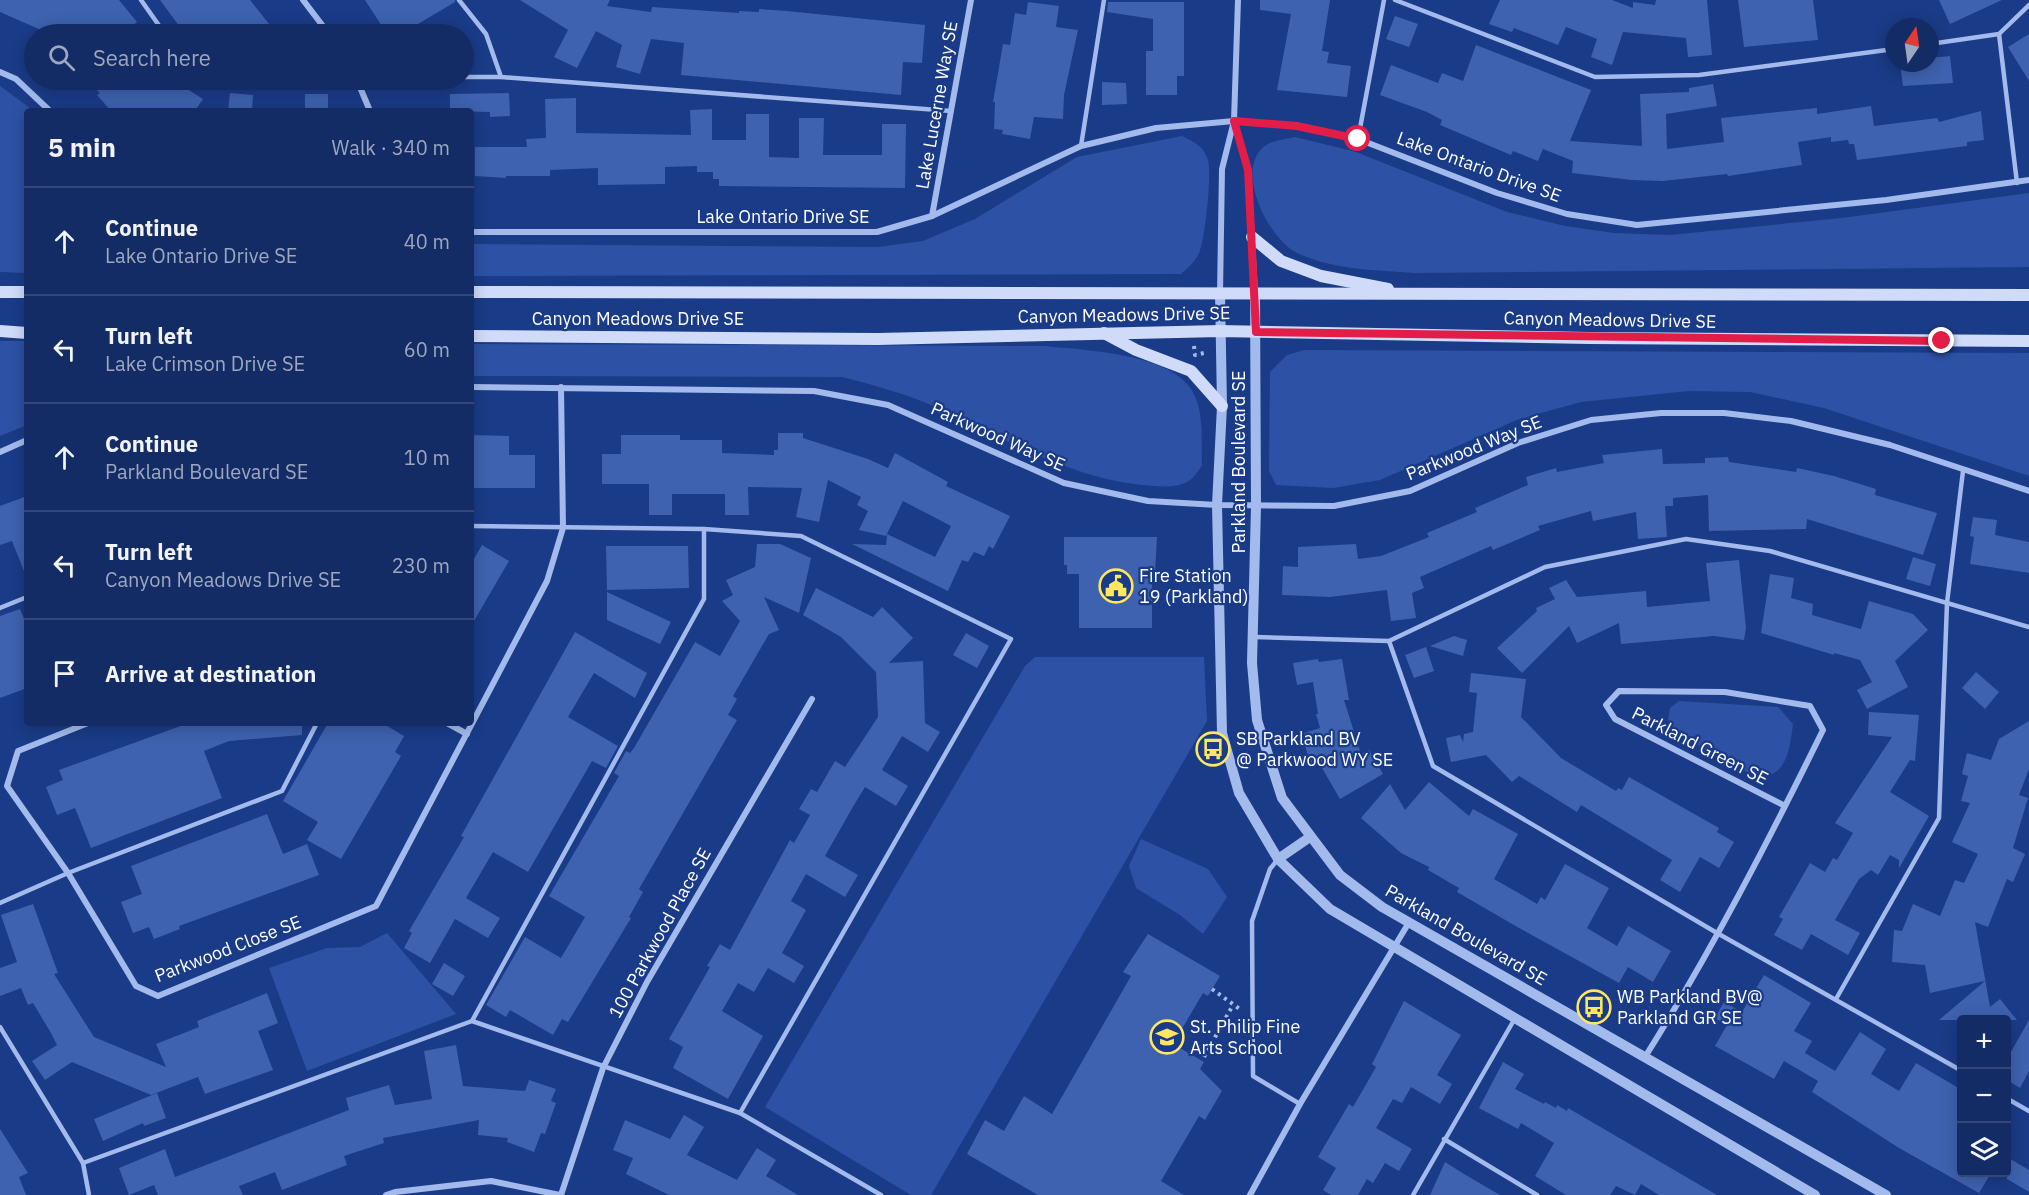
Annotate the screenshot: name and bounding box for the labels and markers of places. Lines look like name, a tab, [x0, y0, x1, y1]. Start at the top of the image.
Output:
place label: Fire Station 19 (Parkland)	[1139, 564, 1249, 608]
public building icon: Fire Station 19 (Parkland)	[1098, 568, 1134, 604]
place label: SB Parkland BV @ Parkwood WY SE	[1236, 727, 1393, 771]
bus stop icon: SB Parkland BV @ Parkwood WY SE	[1195, 731, 1231, 767]
place label: WB Parkland BV@ Parkland GR SE	[1617, 985, 1763, 1029]
bus stop icon: WB Parkland BV@ Parkland GR SE	[1576, 989, 1612, 1025]
place label: St. Philip Fine Arts School	[1190, 1015, 1300, 1059]
school or university icon: St. Philip Fine Arts School	[1149, 1019, 1185, 1055]

